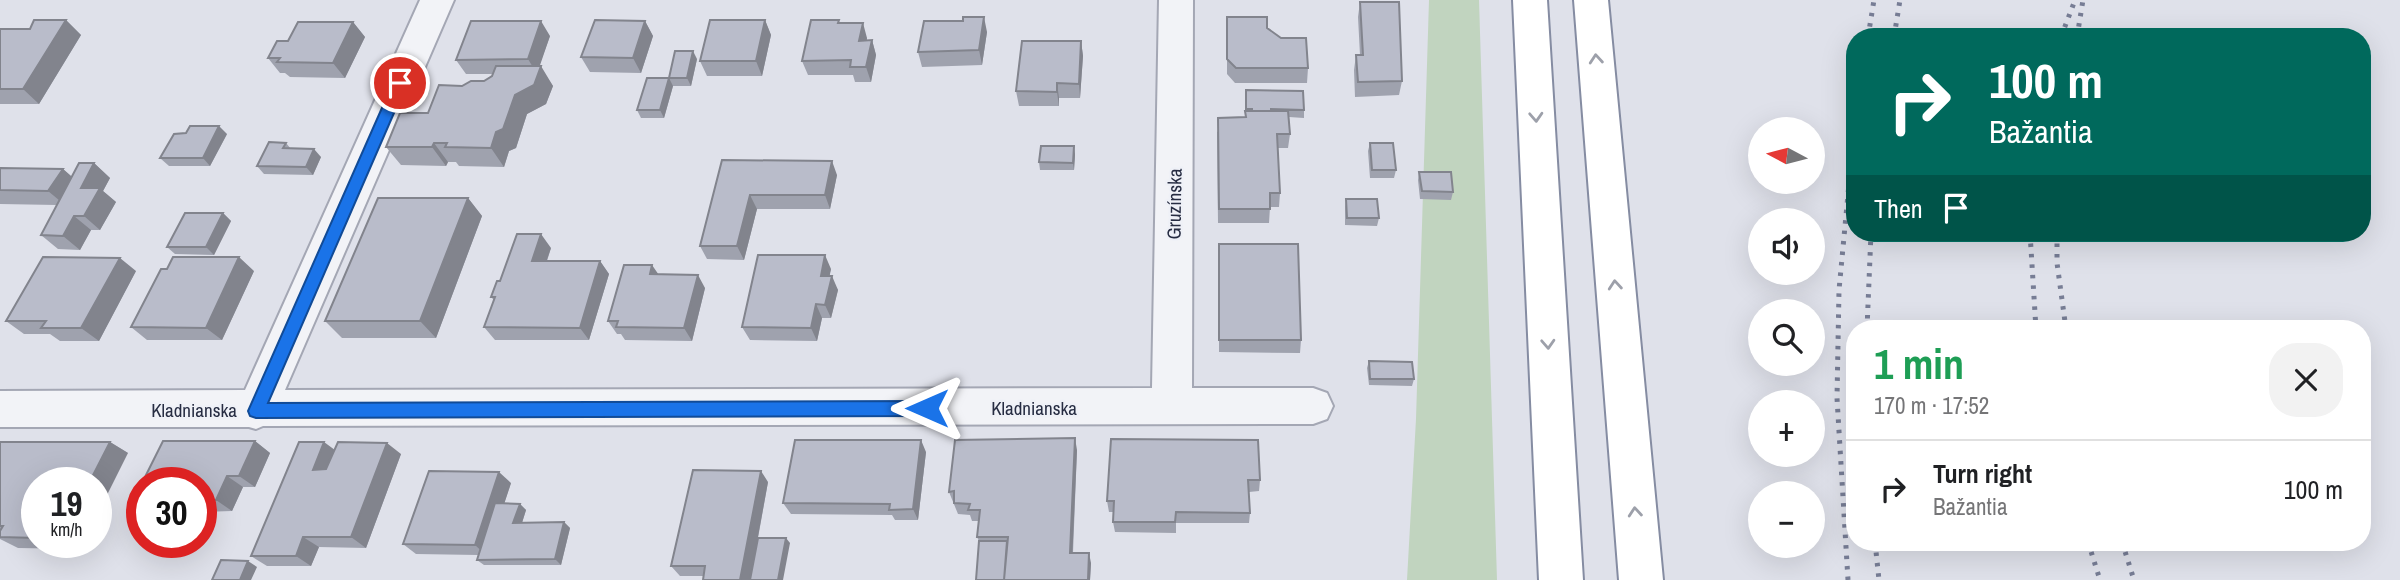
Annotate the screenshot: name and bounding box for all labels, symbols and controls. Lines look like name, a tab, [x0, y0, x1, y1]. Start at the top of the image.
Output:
text: 100 m	[1989, 47, 2103, 113]
pin	[370, 53, 430, 113]
one-way arrow	[1589, 53, 1604, 64]
icon: right	[1874, 56, 1965, 147]
icon: arrive	[381, 64, 419, 102]
text: Bažantia	[1989, 110, 2093, 153]
one-way arrow	[1529, 112, 1544, 123]
north arrow	[1748, 117, 1825, 194]
map controls	[1748, 117, 1825, 558]
street label: Gruzínska	[1160, 168, 1188, 240]
icon: arrive	[1937, 189, 1975, 227]
text: Then	[1874, 191, 1923, 226]
button: sound	[1748, 208, 1825, 285]
one-way arrow	[1608, 280, 1623, 291]
button: search	[1748, 299, 1825, 376]
text: 1 min	[1874, 336, 1964, 392]
one-way arrow	[1541, 339, 1556, 350]
button: close	[2269, 343, 2343, 417]
position arrow	[890, 371, 964, 445]
button: +	[1748, 390, 1825, 467]
text: 170 m · 17:52	[1874, 390, 1989, 421]
street label: Kladnianska	[991, 395, 1077, 421]
street label: Kladnianska	[151, 397, 237, 423]
text: Turn right	[1933, 456, 2032, 491]
speed limit sign: 30	[126, 467, 217, 558]
icon: right	[1874, 470, 1912, 508]
text: 100 m	[2284, 472, 2343, 507]
text: 19	[51, 480, 82, 527]
button: −	[1748, 481, 1825, 558]
text: Bažantia	[1933, 491, 2007, 522]
one-way arrow	[1628, 506, 1643, 517]
text: km/h	[51, 517, 83, 542]

